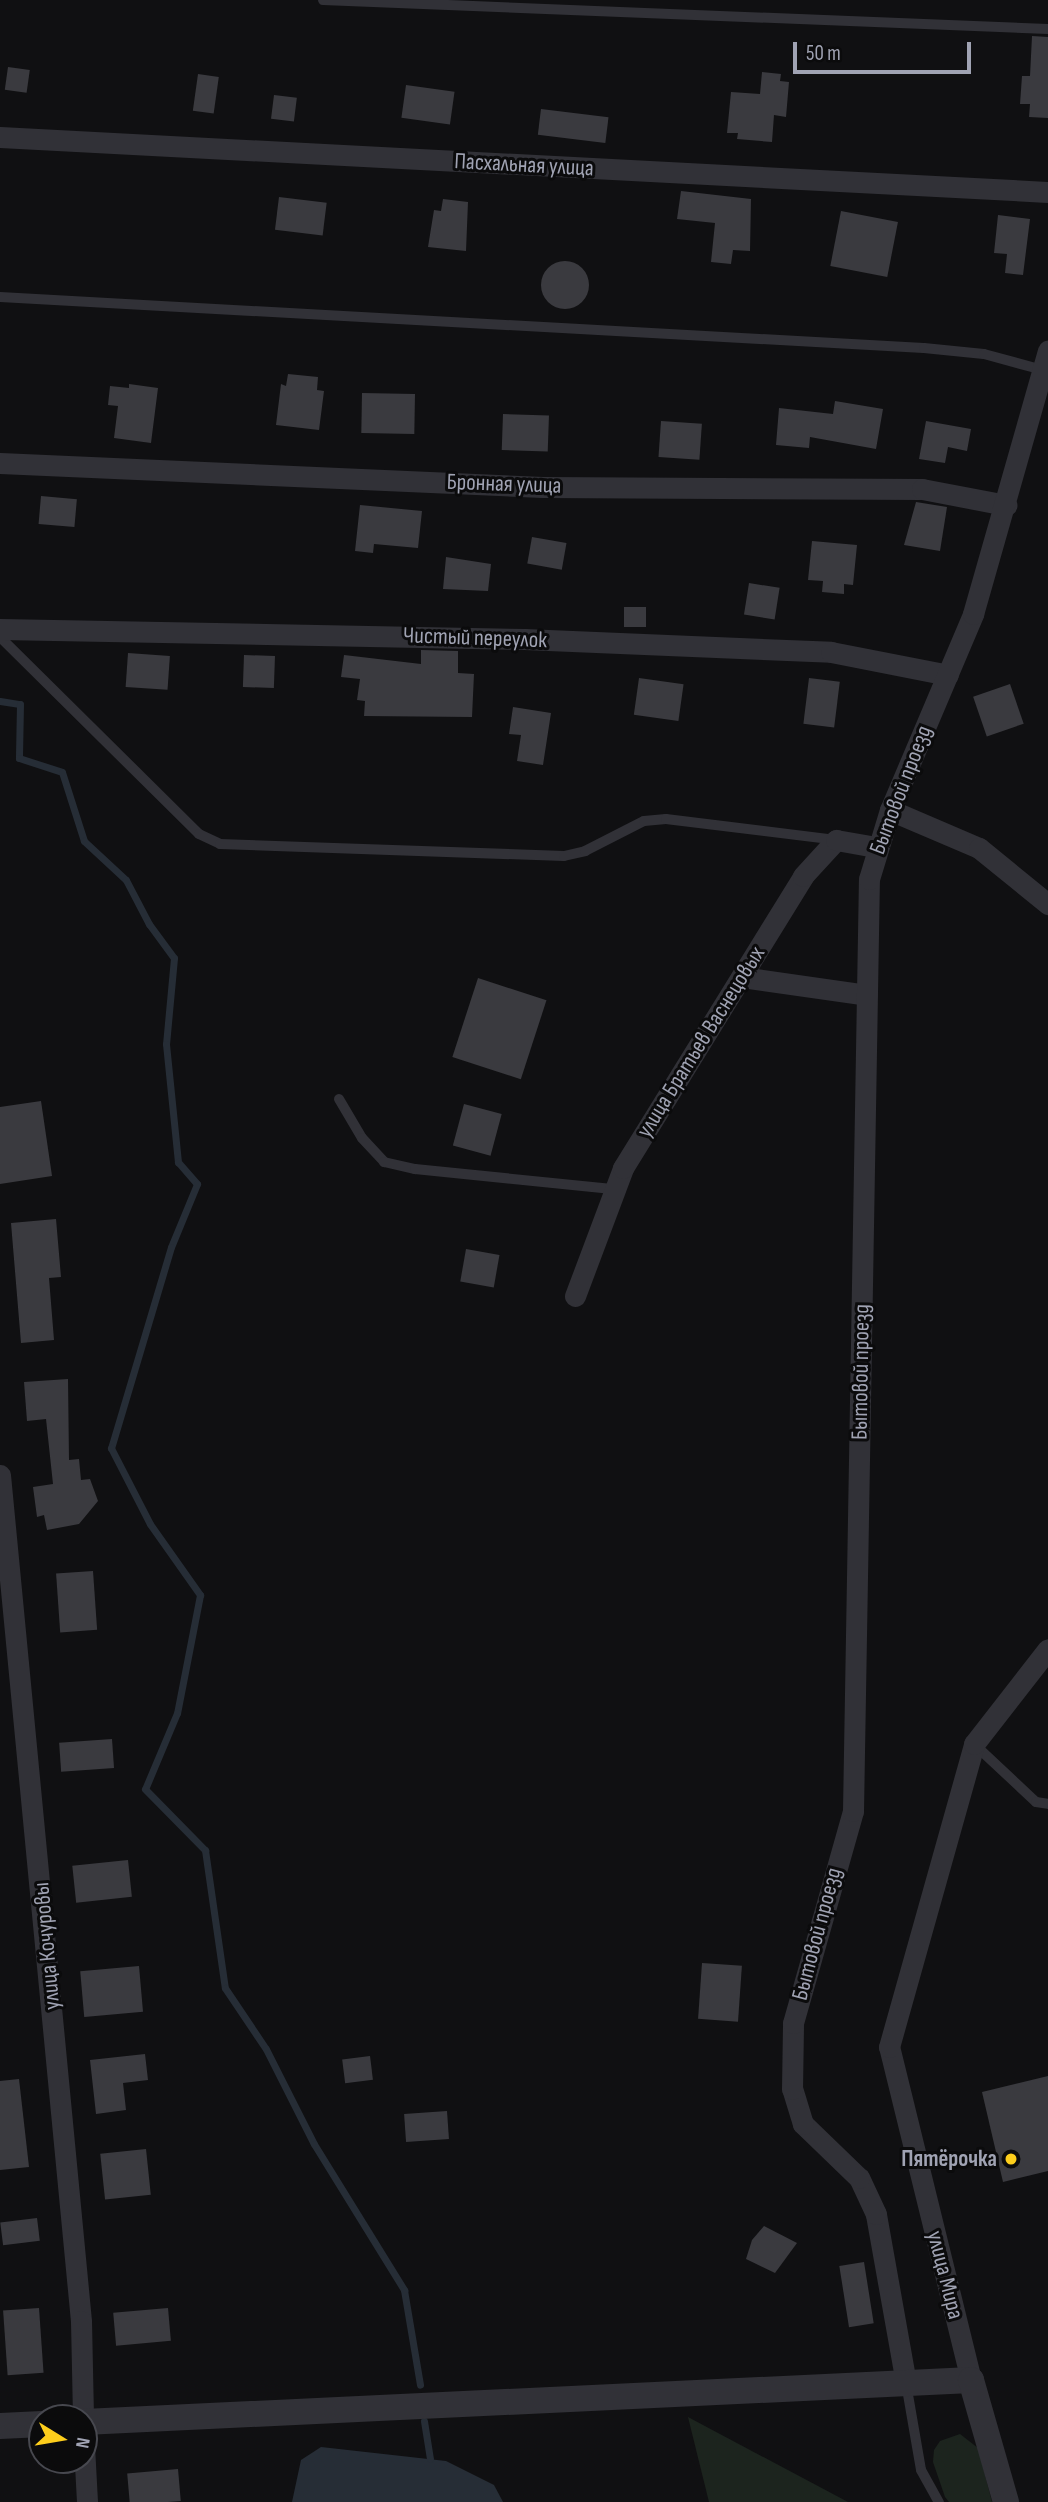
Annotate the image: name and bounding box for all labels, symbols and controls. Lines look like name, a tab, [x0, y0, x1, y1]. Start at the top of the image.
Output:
scale bar	[796, 28, 974, 72]
text: 50 m	[806, 41, 841, 66]
street label: Пасхальная улица	[454, 148, 594, 182]
street label: Бронная улица	[446, 468, 562, 500]
street label: Чистый переулок	[403, 622, 547, 654]
street label: Бытовой проезд	[864, 722, 938, 858]
street label: улица Братьев Васнецовых	[631, 941, 771, 1143]
street label: Бытовой проезд	[846, 1304, 876, 1440]
street label: Бытовой проезд	[786, 1865, 848, 2003]
street label: улица Кочуровы	[28, 1881, 66, 2011]
place label: Пятёрочка	[901, 2145, 997, 2173]
marker: Пятёрочка	[1003, 2151, 1019, 2167]
street label: улица Мира	[921, 2228, 969, 2322]
north arrow	[28, 2404, 98, 2474]
text: N	[70, 2436, 94, 2450]

